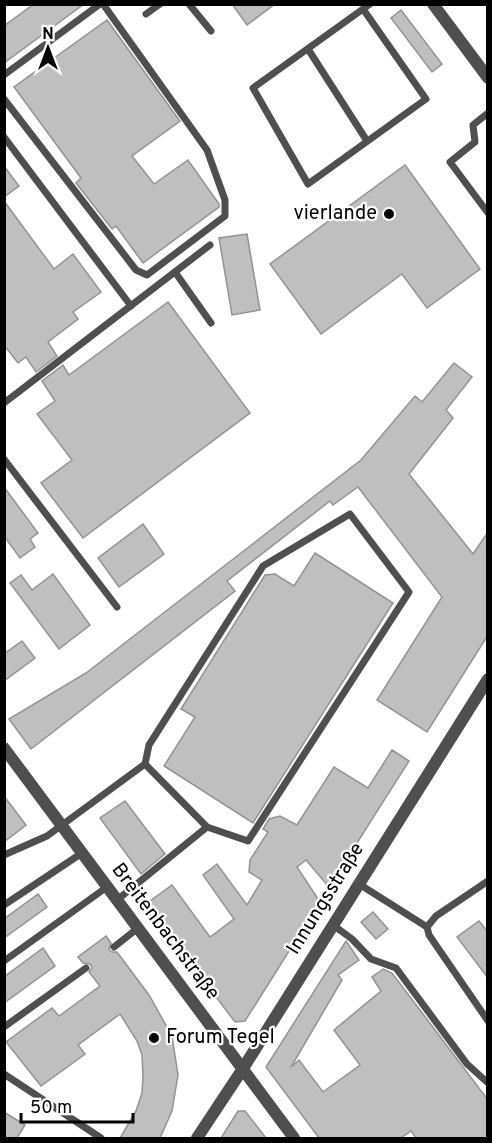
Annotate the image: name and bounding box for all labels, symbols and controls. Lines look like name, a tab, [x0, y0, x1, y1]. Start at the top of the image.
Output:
north arrow	[18, 18, 78, 78]
text: N	[42, 25, 54, 45]
place label: vierlande	[293, 201, 377, 227]
marker: vierlande	[382, 207, 396, 221]
street label: Innungsstraße	[281, 838, 371, 960]
street label: Breitenbachstraße	[105, 858, 225, 1006]
place label: Forum Tegel	[166, 1025, 275, 1051]
marker: Forum Tegel	[147, 1031, 161, 1045]
scale bar	[21, 1086, 134, 1124]
text: 50 m	[30, 1097, 72, 1120]

